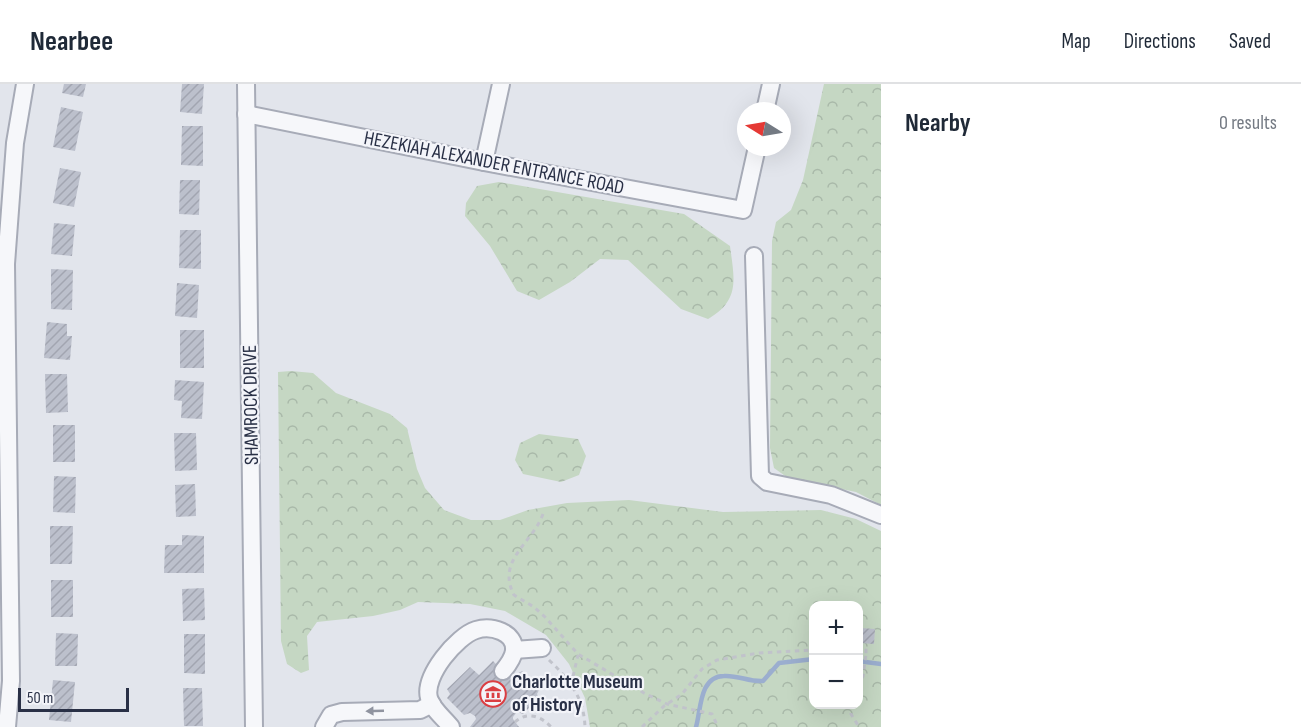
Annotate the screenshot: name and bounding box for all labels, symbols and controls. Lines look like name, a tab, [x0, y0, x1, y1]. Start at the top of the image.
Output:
text: Nearbee	[30, 25, 113, 58]
text: Map	[1061, 29, 1091, 54]
text: Directions	[1124, 29, 1196, 54]
text: Saved	[1229, 29, 1271, 54]
north arrow	[737, 102, 791, 156]
text: Nearby	[905, 108, 971, 139]
text: 0 results	[1219, 111, 1277, 135]
street label: HEZEKIAH ALEXANDER ENTRANCE ROAD	[362, 126, 626, 200]
street label: SHAMROCK DRIVE	[238, 345, 264, 465]
map controls	[809, 601, 863, 709]
button: +	[809, 601, 863, 655]
button: −	[809, 655, 863, 709]
place label: Charlotte Museum of History	[512, 670, 643, 717]
museum icon: Charlotte Museum of History	[478, 679, 508, 709]
scale bar	[18, 685, 129, 712]
text: 50 m	[27, 689, 53, 708]
one-way arrow	[365, 706, 384, 716]

